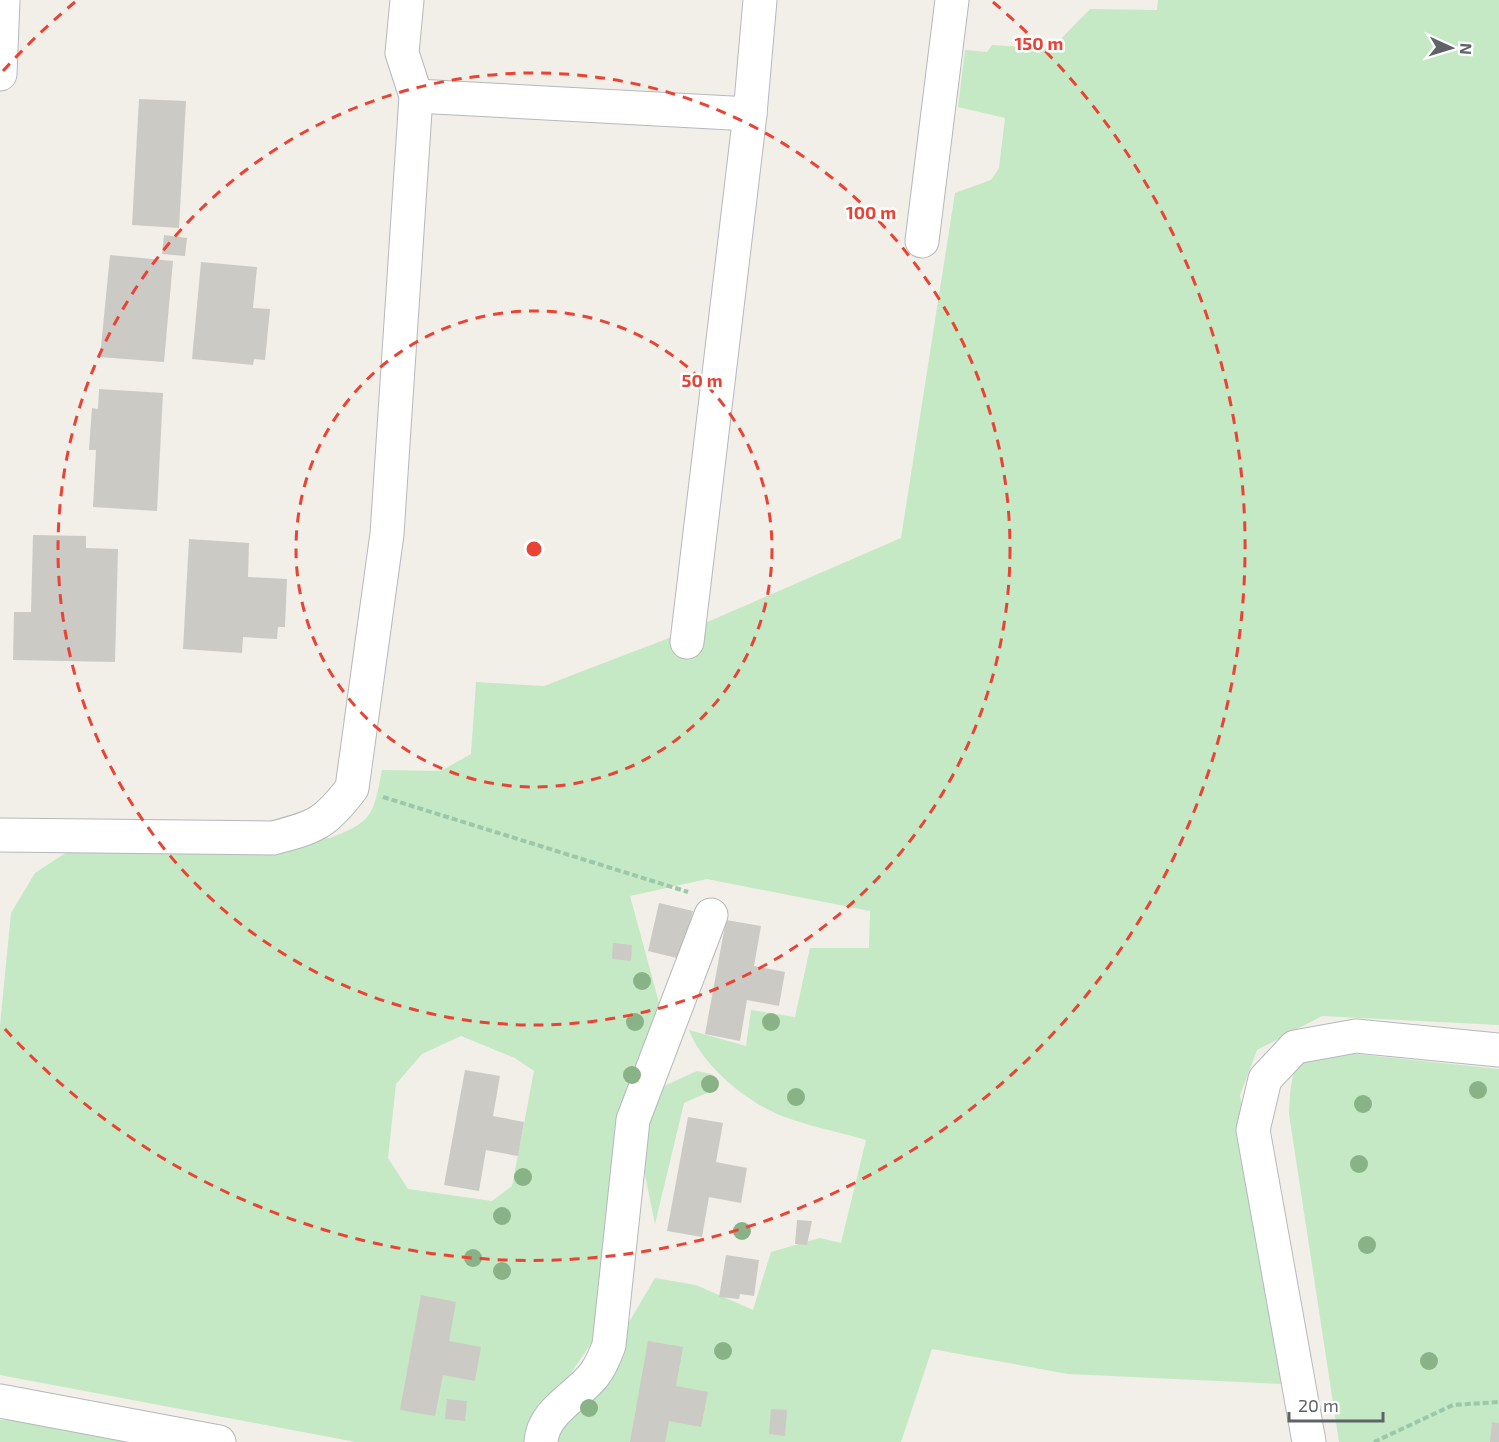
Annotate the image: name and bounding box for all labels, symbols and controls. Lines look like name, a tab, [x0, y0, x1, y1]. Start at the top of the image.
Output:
north arrow	[1421, 18, 1481, 78]
text: 150 m	[1015, 32, 1063, 54]
text: N	[1457, 43, 1476, 56]
text: 100 m	[846, 201, 896, 223]
text: 50 m	[681, 369, 723, 391]
centre of rings	[524, 539, 544, 559]
scale bar	[1289, 1385, 1384, 1423]
text: 20 m	[1298, 1394, 1339, 1416]

